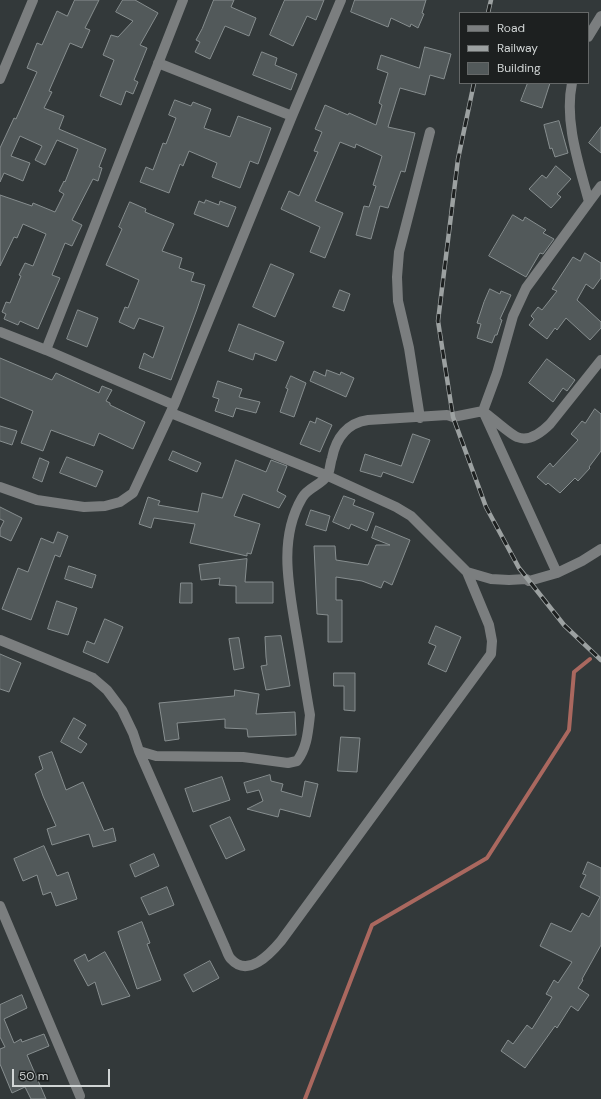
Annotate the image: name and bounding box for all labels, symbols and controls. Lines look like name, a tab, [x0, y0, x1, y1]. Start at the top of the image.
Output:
legend	[459, 12, 589, 84]
text: Road	[497, 20, 525, 36]
text: Railway	[497, 40, 538, 56]
text: Building	[497, 60, 541, 76]
scale bar	[14, 1061, 112, 1087]
text: 50 m	[19, 1068, 48, 1084]

